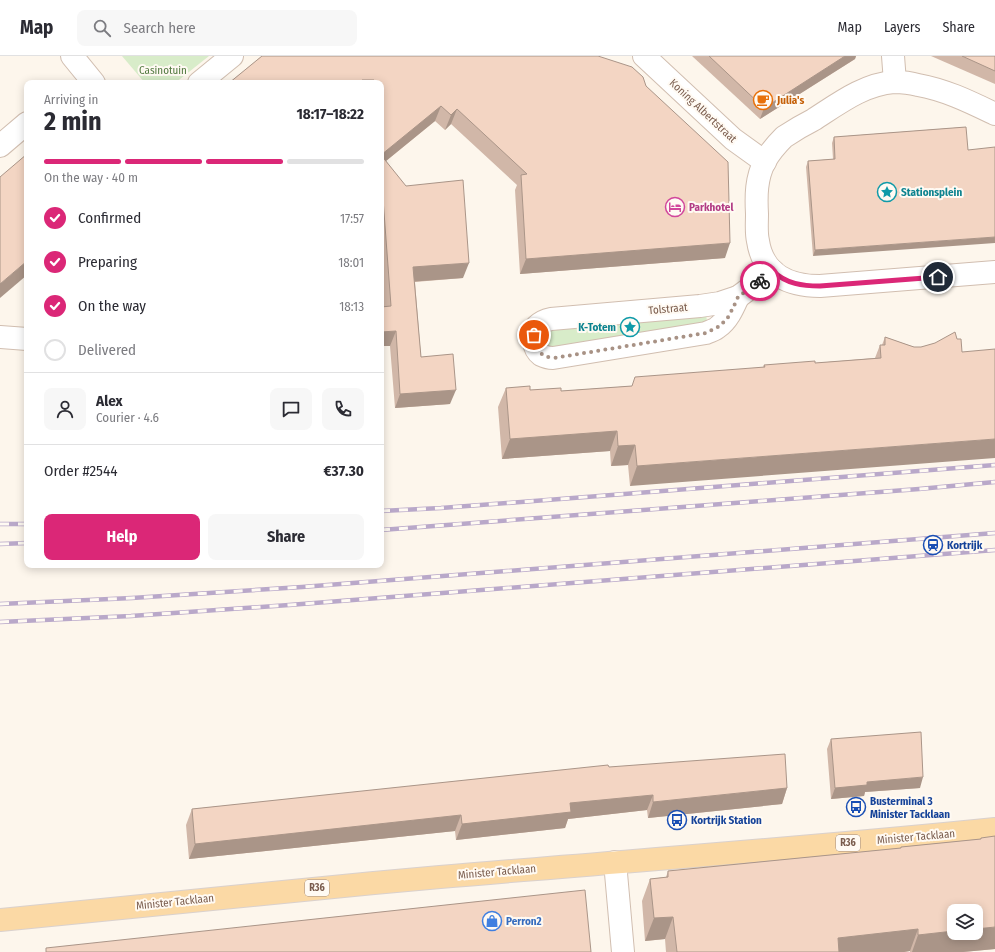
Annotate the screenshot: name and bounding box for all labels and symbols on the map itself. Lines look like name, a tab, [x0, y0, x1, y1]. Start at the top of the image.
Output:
park label: Casinotuin	[139, 64, 187, 77]
street label: Koning Albertstraat	[667, 77, 740, 146]
cafe icon: Julia's	[752, 89, 774, 111]
place label: Julia's	[776, 94, 804, 107]
place icon: Stationsplein	[876, 181, 898, 203]
place label: Stationsplein	[901, 186, 962, 199]
hotel icon: Parkhotel	[664, 196, 686, 218]
place label: Parkhotel	[689, 201, 734, 214]
pin	[921, 260, 955, 294]
courier	[740, 261, 780, 301]
street label: Tolstraat	[648, 301, 689, 317]
place icon: K-Totem	[619, 316, 641, 338]
pin	[517, 318, 551, 352]
place label: K-Totem	[578, 321, 616, 334]
station icon: Kortrijk	[922, 534, 944, 556]
place label: Kortrijk	[947, 539, 983, 552]
place label: Busterminal 3 Minister Tacklaan	[870, 795, 950, 821]
bus stop icon: Busterminal 3 Minister Tacklaan	[845, 796, 867, 818]
bus stop icon: Kortrijk Station	[666, 809, 688, 831]
place label: Kortrijk Station	[691, 814, 762, 827]
street label: Minister Tacklaan	[876, 827, 956, 847]
road number: R36	[836, 835, 860, 851]
street label: Minister Tacklaan	[457, 862, 537, 882]
road number: R36	[305, 880, 329, 896]
street label: Minister Tacklaan	[135, 891, 215, 913]
shop icon: Perron2	[481, 910, 503, 932]
place label: Perron2	[506, 915, 542, 928]

